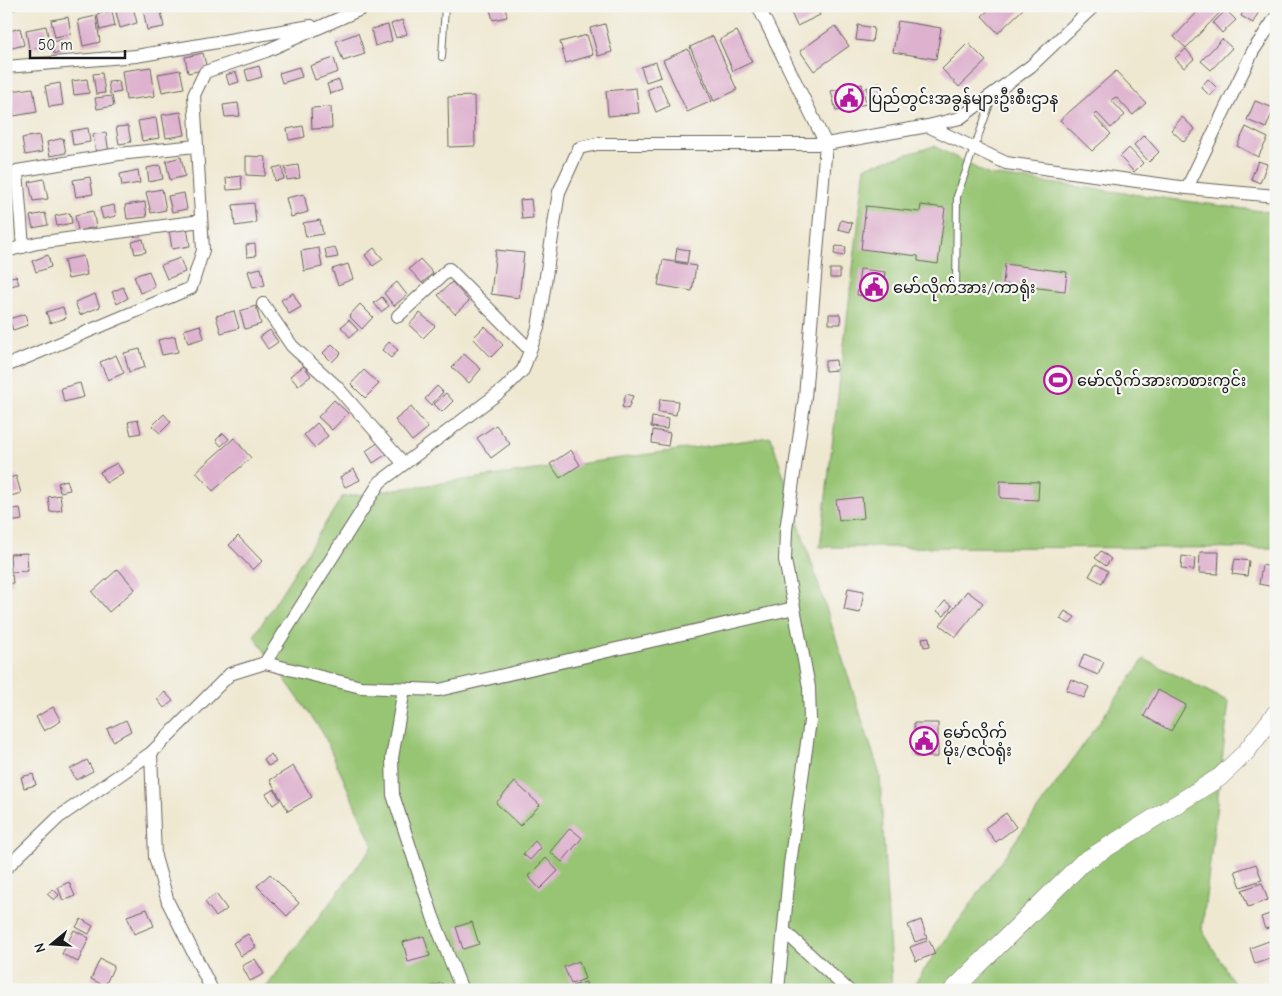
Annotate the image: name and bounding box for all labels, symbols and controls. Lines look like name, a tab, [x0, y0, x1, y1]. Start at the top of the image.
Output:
scale bar	[30, 28, 125, 60]
text: 50 m	[38, 36, 73, 54]
public building icon: ပြည်တွင်းအခွန်များဦးစီးဌာန	[834, 83, 864, 113]
place label: ပြည်တွင်းအခွန်များဦးစီးဌာန	[868, 87, 1058, 112]
public building icon: မော်လိုက်အား/ကာရုံး	[859, 272, 889, 302]
place label: မော်လိုက်အား/ကာရုံး	[893, 276, 1036, 302]
sports icon: မော်လိုက်အားကစားကွင်း	[1043, 365, 1073, 395]
place label: မော်လိုက်အားကစားကွင်း	[1077, 369, 1246, 395]
place label: မော်လိုက် မိုး/ဇလရုံး	[943, 721, 1012, 765]
public building icon: မော်လိုက် မိုး/ဇလရုံး	[909, 726, 939, 756]
north arrow	[28, 918, 78, 968]
text: N	[31, 941, 50, 955]

